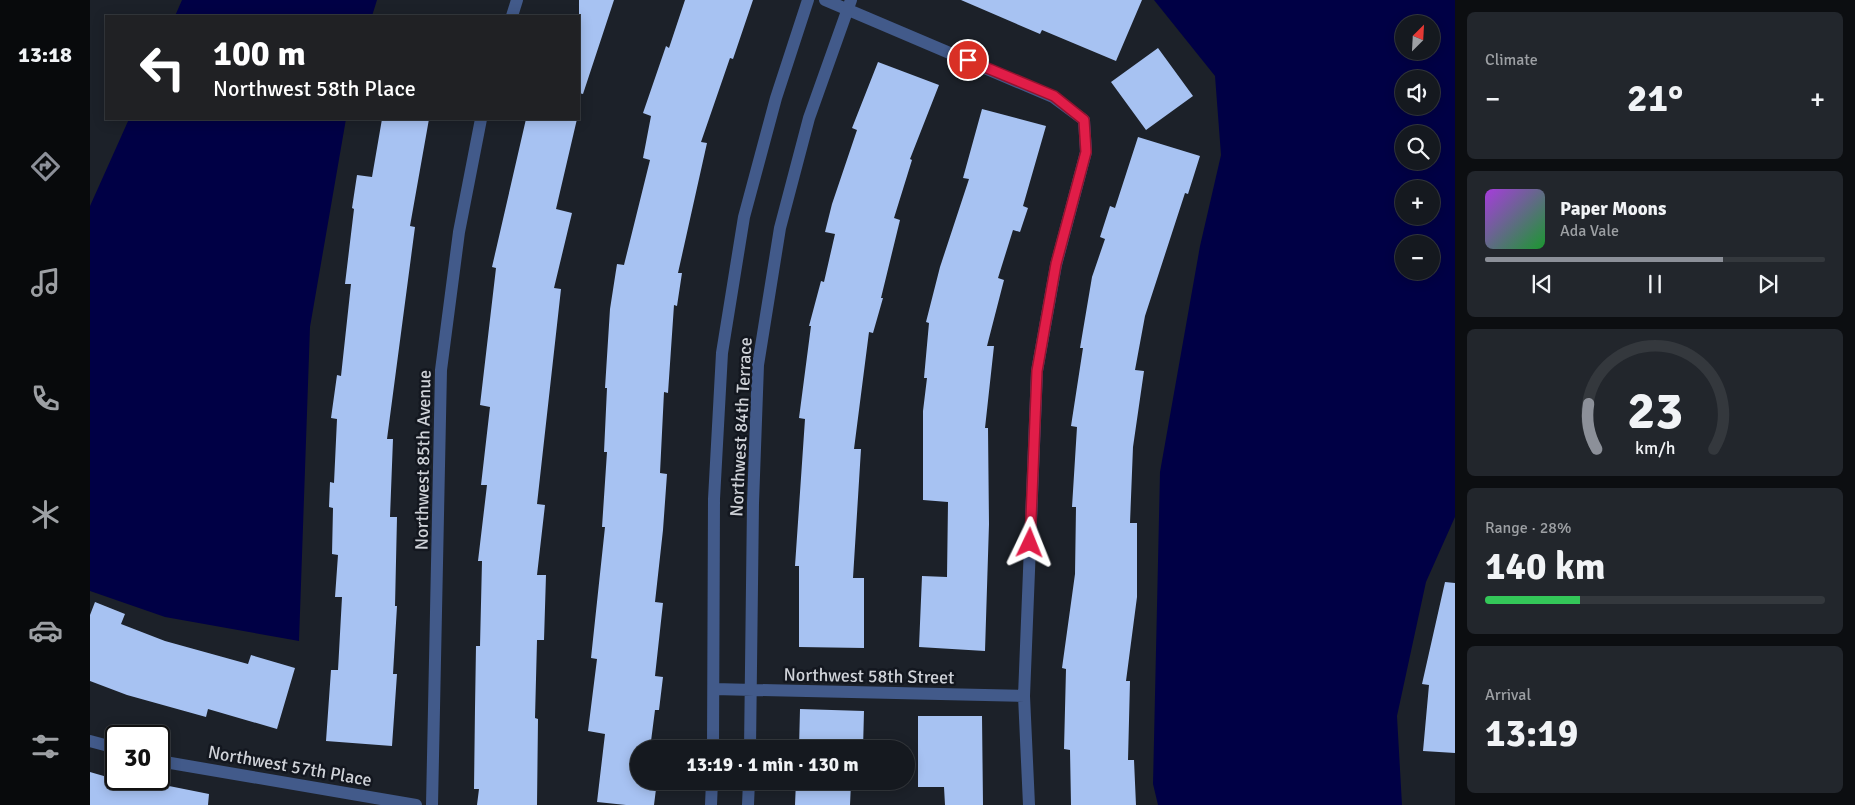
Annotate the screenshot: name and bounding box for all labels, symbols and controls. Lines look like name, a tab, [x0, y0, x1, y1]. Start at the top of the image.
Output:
north arrow	[1395, 15, 1440, 60]
map controls	[1395, 15, 1440, 280]
text: 100 m	[213, 32, 306, 75]
icon: left	[130, 35, 195, 100]
pin	[947, 39, 989, 81]
text: 13:18	[18, 41, 72, 68]
icon: arrive	[954, 46, 982, 74]
text: Climate	[1485, 50, 1538, 70]
button: sound	[1395, 70, 1440, 115]
text: Northwest 58th Place	[213, 75, 416, 102]
text: 21°	[1627, 75, 1683, 122]
text: −	[1485, 82, 1500, 116]
text: +	[1810, 82, 1825, 116]
button: search	[1395, 125, 1440, 170]
icon: directions	[28, 149, 63, 184]
button: +	[1395, 180, 1440, 225]
text: Paper Moons	[1560, 197, 1666, 221]
text: Ada Vale	[1560, 221, 1619, 241]
button: −	[1395, 235, 1440, 280]
icon: music	[28, 265, 63, 300]
icon: previous	[1528, 270, 1556, 298]
icon: pause	[1641, 270, 1669, 298]
icon: next	[1754, 270, 1782, 298]
street label: Northwest 84th Terrace	[725, 337, 757, 517]
street label: Northwest 85th Avenue	[410, 370, 436, 550]
text: 23	[1627, 379, 1683, 443]
icon: phone	[28, 381, 63, 416]
text: km/h	[1635, 437, 1675, 459]
icon: climate	[28, 497, 63, 532]
position arrow	[1003, 516, 1055, 568]
text: Range · 28%	[1485, 518, 1571, 538]
text: 140 km	[1485, 543, 1606, 590]
icon: car	[28, 613, 63, 648]
street label: Northwest 58th Street	[783, 664, 955, 688]
text: Arrival	[1485, 685, 1531, 705]
text: 13:19	[1485, 710, 1578, 757]
speed limit sign: 30	[105, 725, 170, 790]
icon: filters	[28, 729, 63, 764]
street label: Northwest 57th Place	[206, 741, 374, 791]
text: 13:19 · 1 min · 130 m	[686, 753, 859, 777]

